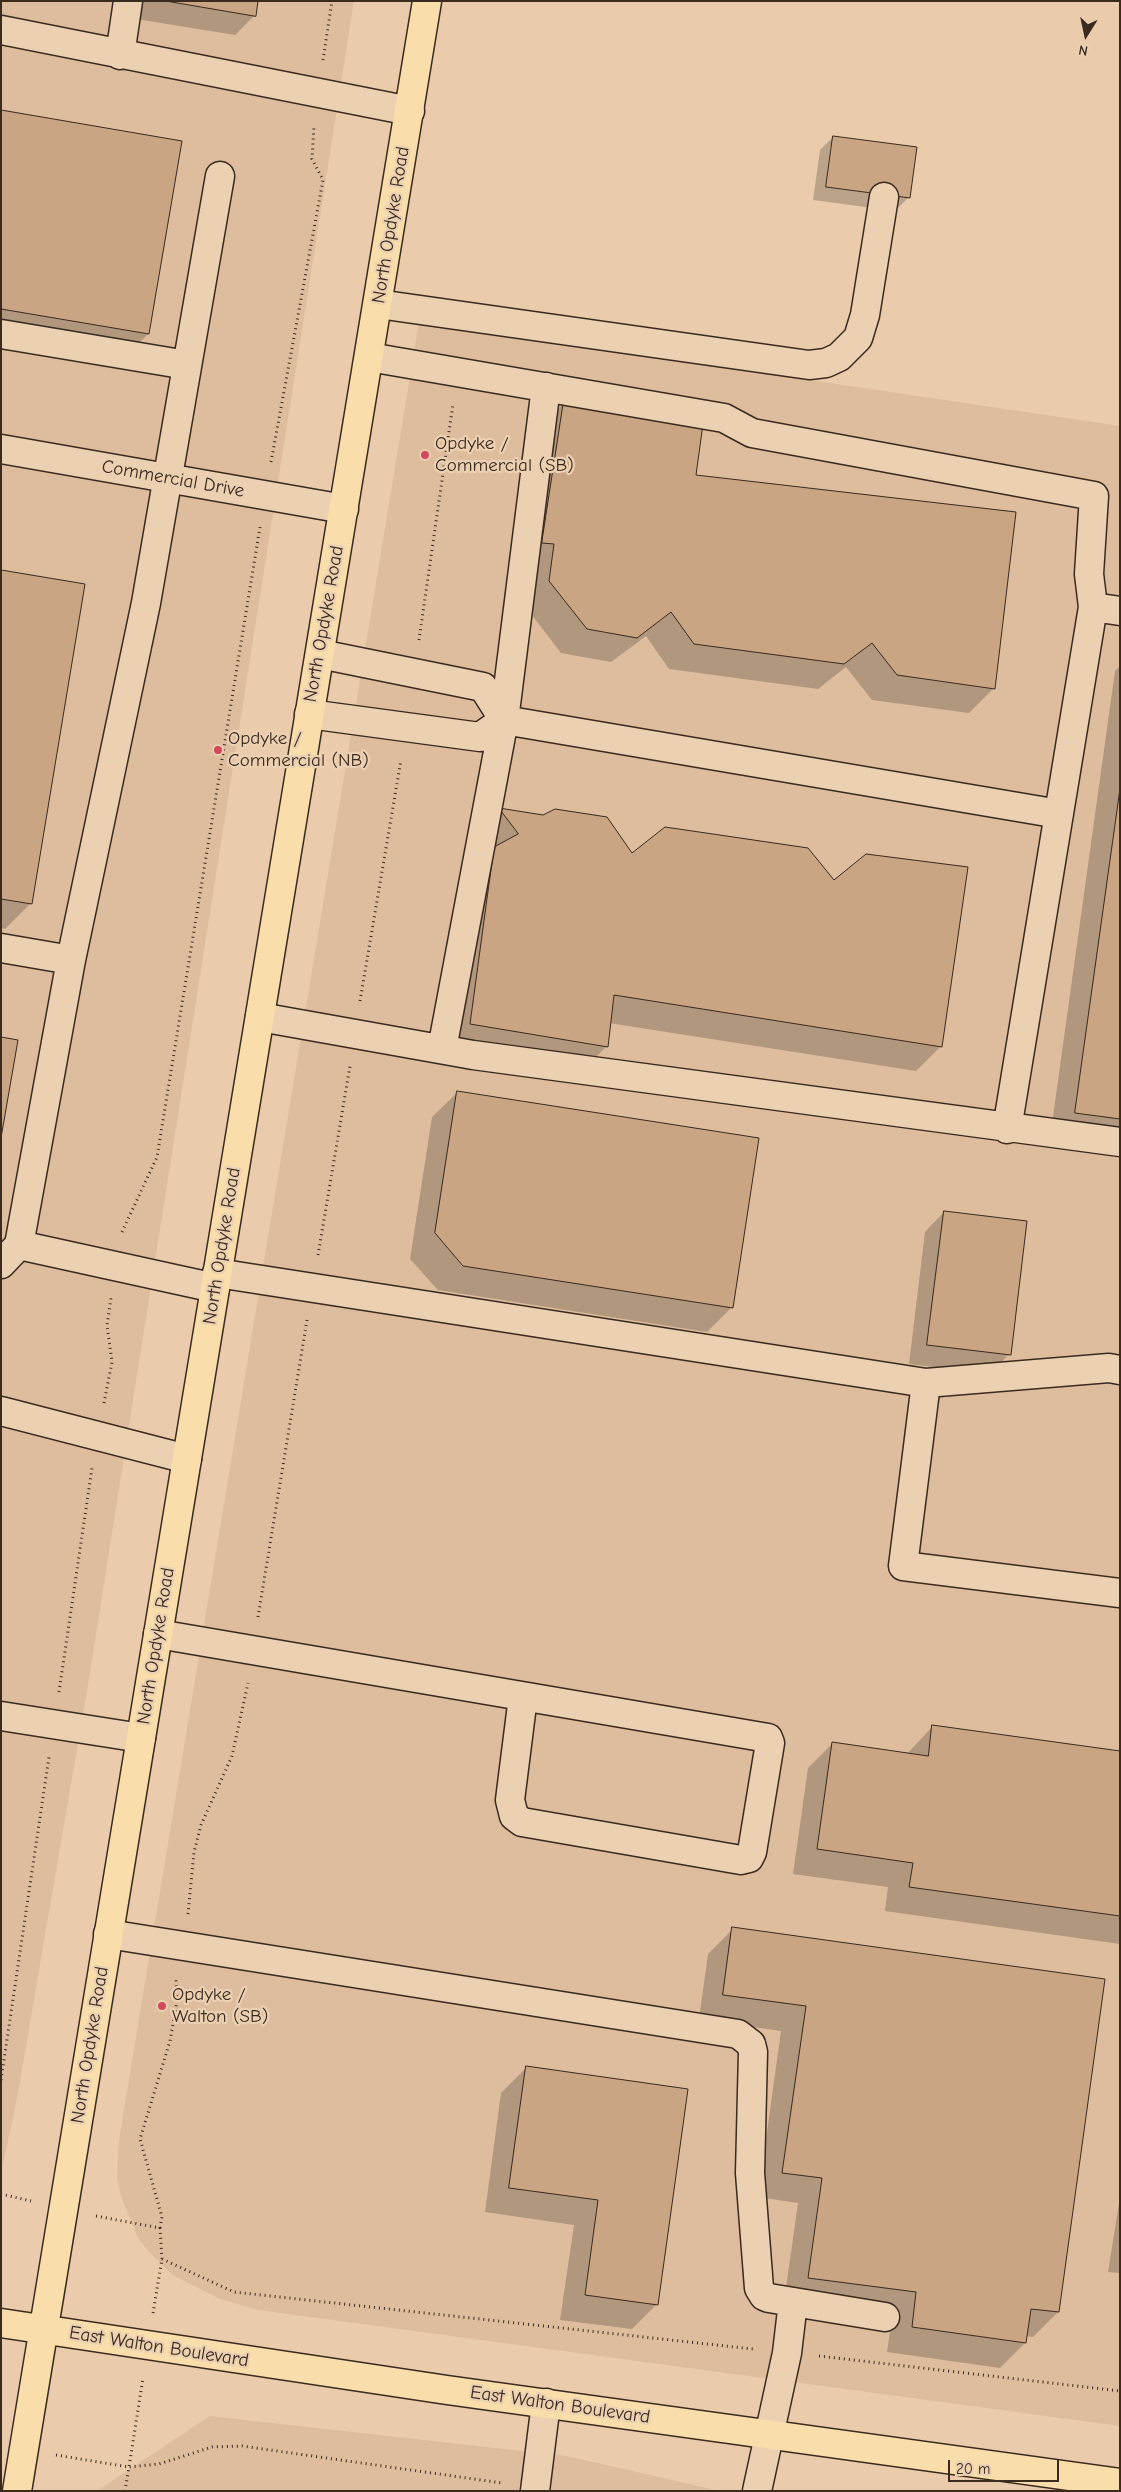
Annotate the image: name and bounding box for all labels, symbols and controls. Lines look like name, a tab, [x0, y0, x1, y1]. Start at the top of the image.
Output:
north arrow	[1061, 10, 1111, 60]
text: N	[1077, 41, 1089, 59]
street label: North Opdyke Road	[367, 145, 415, 305]
place label: Opdyke / Commercial (SB)	[435, 433, 574, 477]
marker: Opdyke / Commercial (SB)	[419, 449, 431, 461]
street label: Commercial Drive	[100, 455, 246, 503]
street label: North Opdyke Road	[299, 544, 349, 704]
place label: Opdyke / Commercial (NB)	[228, 728, 369, 772]
marker: Opdyke / Commercial (NB)	[212, 744, 224, 756]
street label: North Opdyke Road	[198, 1166, 246, 1326]
street label: North Opdyke Road	[132, 1566, 180, 1726]
street label: North Opdyke Road	[66, 1965, 114, 2125]
place label: Opdyke / Walton (SB)	[172, 1984, 268, 2028]
marker: Opdyke / Walton (SB)	[156, 2000, 168, 2012]
street label: East Walton Boulevard	[68, 2322, 250, 2372]
street label: East Walton Boulevard	[469, 2381, 651, 2429]
scale bar	[951, 2450, 1062, 2482]
text: 20 m	[956, 2460, 990, 2478]

